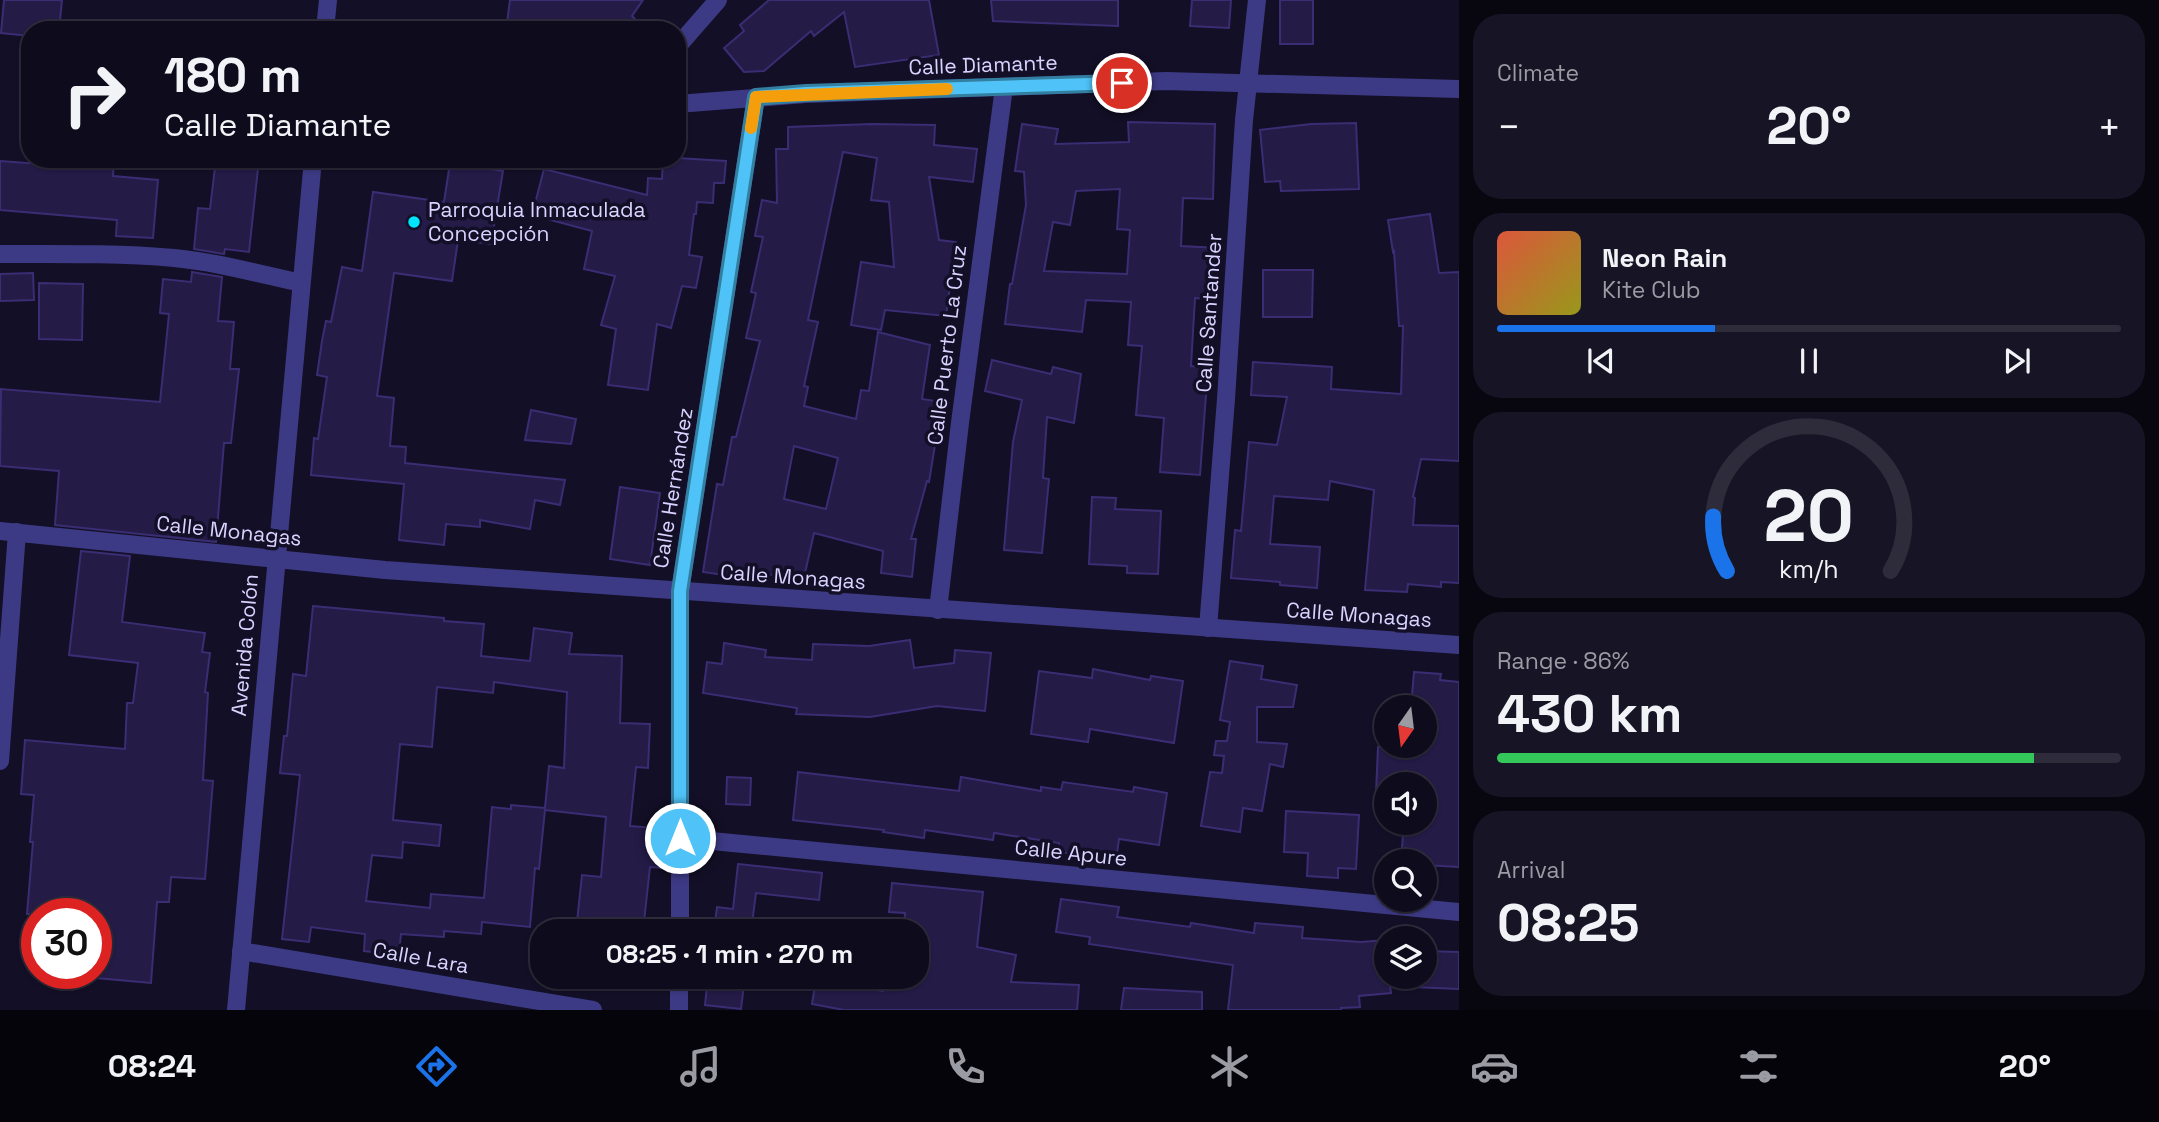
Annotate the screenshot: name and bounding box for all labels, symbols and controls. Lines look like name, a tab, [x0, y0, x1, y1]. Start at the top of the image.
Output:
text: 180 m	[164, 44, 302, 106]
street label: Calle Diamante	[908, 48, 1058, 81]
icon: right	[49, 49, 140, 140]
pin	[1092, 53, 1152, 113]
text: Climate	[1497, 58, 1579, 88]
icon: arrive	[1103, 64, 1141, 102]
text: 20°	[1766, 93, 1852, 159]
text: −	[1497, 103, 1521, 151]
text: +	[2097, 103, 2121, 151]
text: Calle Diamante	[164, 105, 391, 145]
place label: Parroquia Inmaculada Concepción	[428, 196, 646, 247]
marker: Parroquia Inmaculada Concepción	[406, 214, 422, 230]
street label: Calle Santander	[1189, 232, 1228, 394]
text: Neon Rain	[1602, 241, 1727, 275]
street label: Calle Puerto La Cruz	[921, 243, 972, 446]
text: Kite Club	[1602, 275, 1701, 305]
icon: previous	[1582, 342, 1620, 380]
icon: pause	[1790, 342, 1828, 380]
icon: next	[1998, 342, 2036, 380]
street label: Calle Hernández	[646, 406, 699, 570]
text: 20	[1764, 469, 1854, 562]
street label: Calle Monagas	[155, 509, 303, 552]
text: km/h	[1779, 553, 1839, 585]
street label: Calle Monagas	[719, 558, 867, 595]
street label: Avenida Colón	[225, 573, 264, 717]
street label: Calle Monagas	[1285, 596, 1433, 633]
text: Range · 86%	[1497, 646, 1630, 676]
text: 430 km	[1497, 681, 1682, 747]
north arrow	[1374, 695, 1437, 758]
map controls	[1374, 695, 1437, 989]
button: sound	[1374, 772, 1437, 835]
position arrow	[643, 801, 717, 875]
street label: Calle Apure	[1013, 833, 1129, 872]
button: search	[1374, 849, 1437, 912]
text: Arrival	[1497, 855, 1565, 885]
text: 08:25	[1497, 890, 1639, 956]
speed limit sign: 30	[21, 898, 112, 989]
button: layers	[1374, 926, 1437, 989]
street label: Calle Lara	[371, 936, 471, 979]
text: 08:25 · 1 min · 270 m	[606, 937, 853, 971]
icon: directions	[412, 1042, 461, 1091]
icon: music	[676, 1042, 725, 1091]
icon: phone	[941, 1042, 990, 1091]
icon: climate	[1205, 1042, 1254, 1091]
icon: car	[1470, 1042, 1519, 1091]
icon: filters	[1734, 1042, 1783, 1091]
text: 08:24	[108, 1046, 196, 1086]
text: 20°	[1999, 1046, 2051, 1086]

